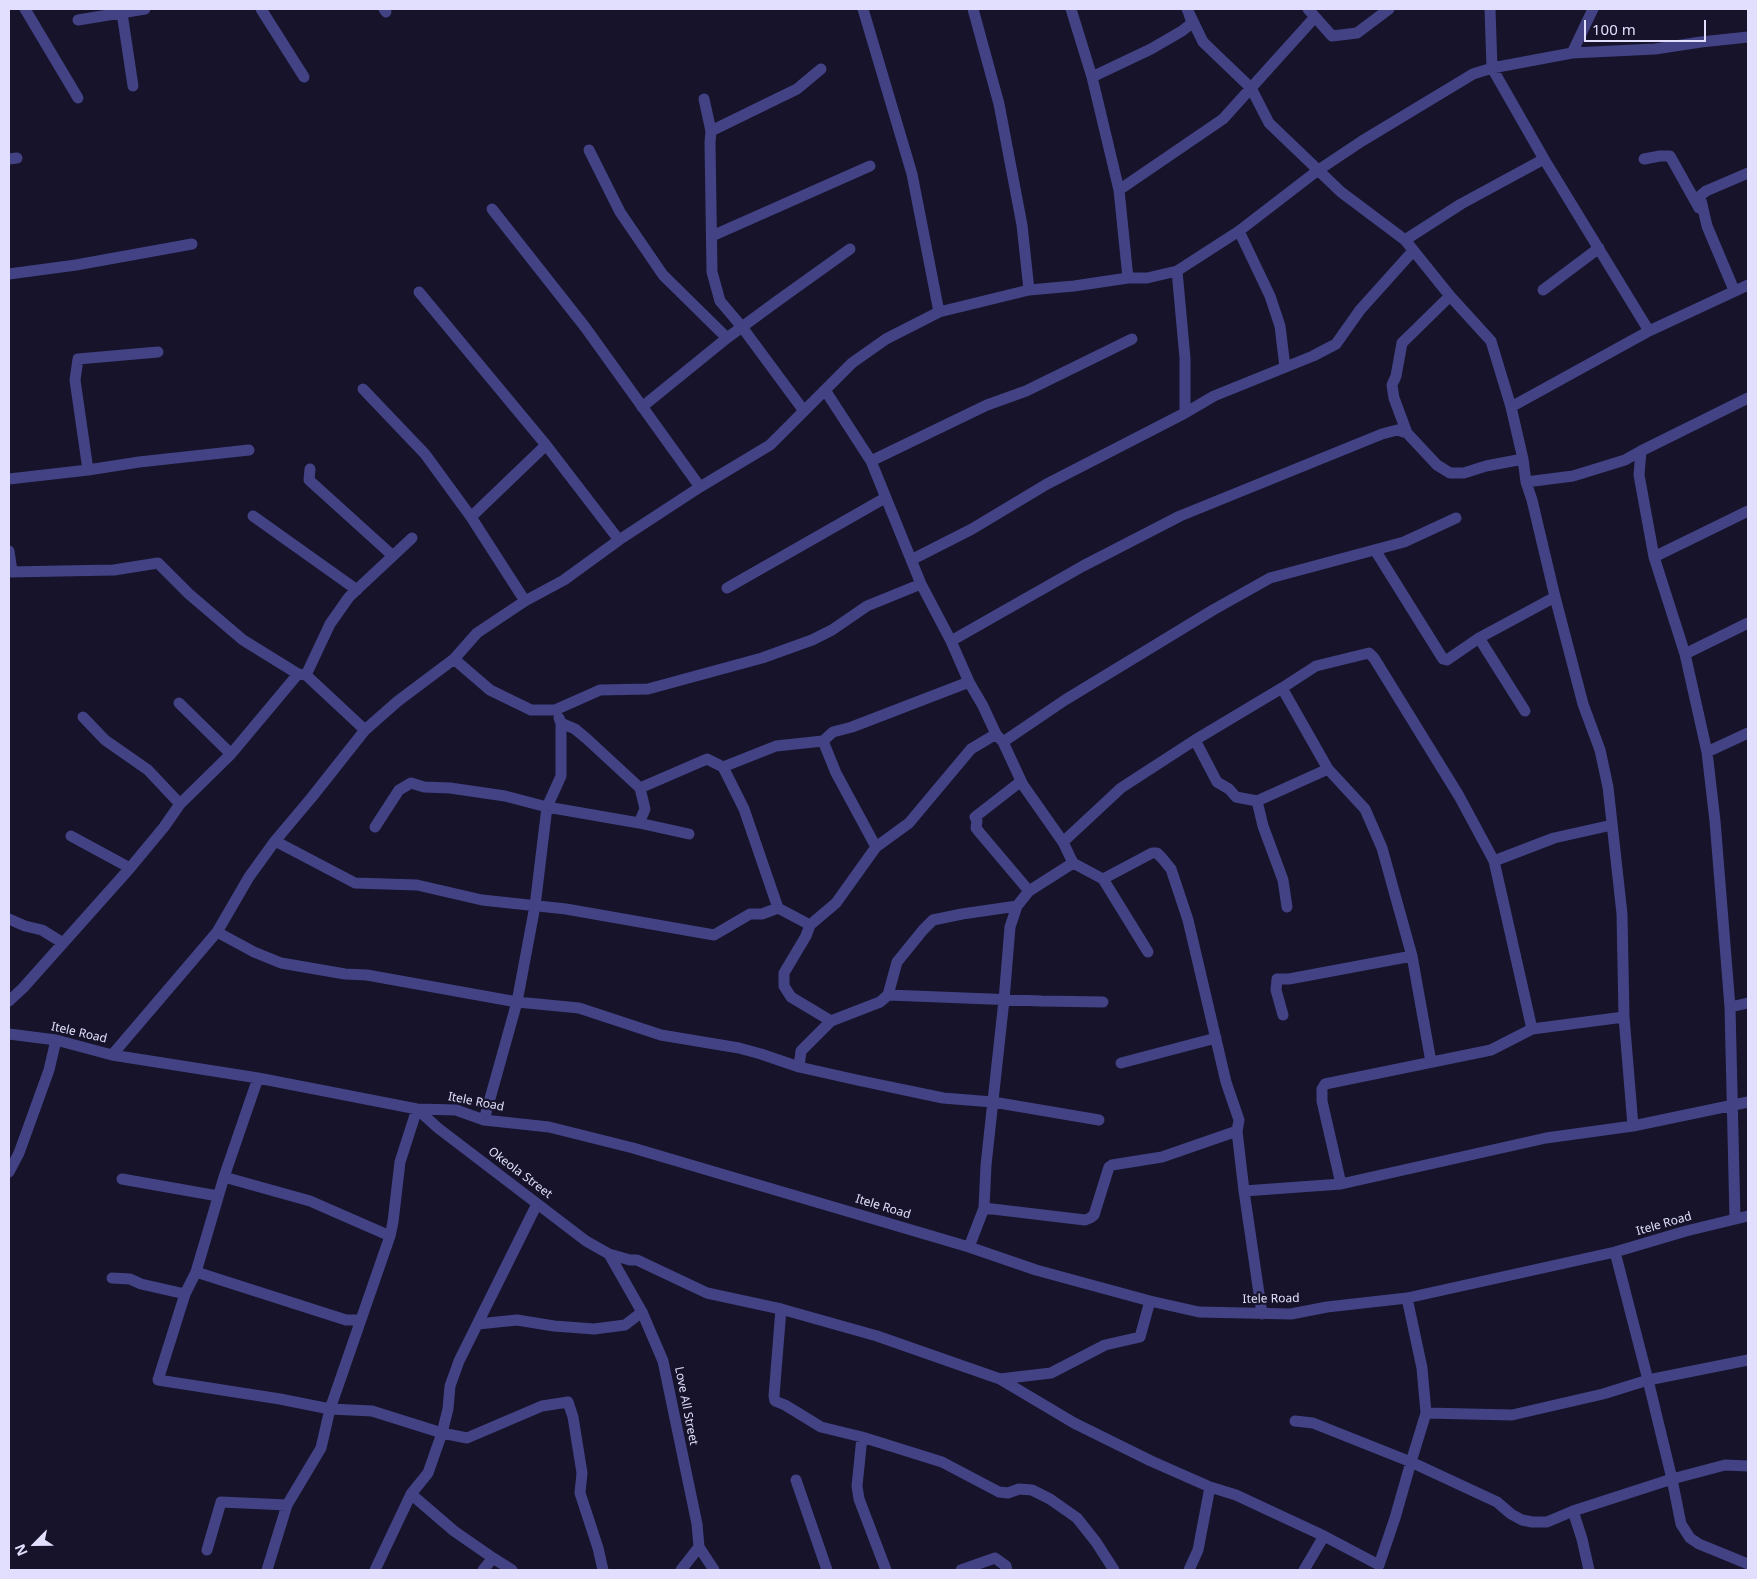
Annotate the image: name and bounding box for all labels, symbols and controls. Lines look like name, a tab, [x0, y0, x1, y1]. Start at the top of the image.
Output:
scale bar	[1587, 10, 1710, 42]
text: 100 m	[1592, 19, 1636, 39]
street label: Itele Road	[50, 1020, 108, 1046]
street label: Itele Road	[447, 1089, 505, 1115]
street label: Okeola Street	[485, 1144, 555, 1202]
street label: Itele Road	[854, 1192, 912, 1222]
street label: Itele Road	[1635, 1209, 1693, 1239]
street label: Itele Road	[1242, 1291, 1300, 1307]
street label: Love All Street	[671, 1365, 701, 1447]
north arrow	[10, 1519, 60, 1569]
text: N	[10, 1541, 32, 1559]

